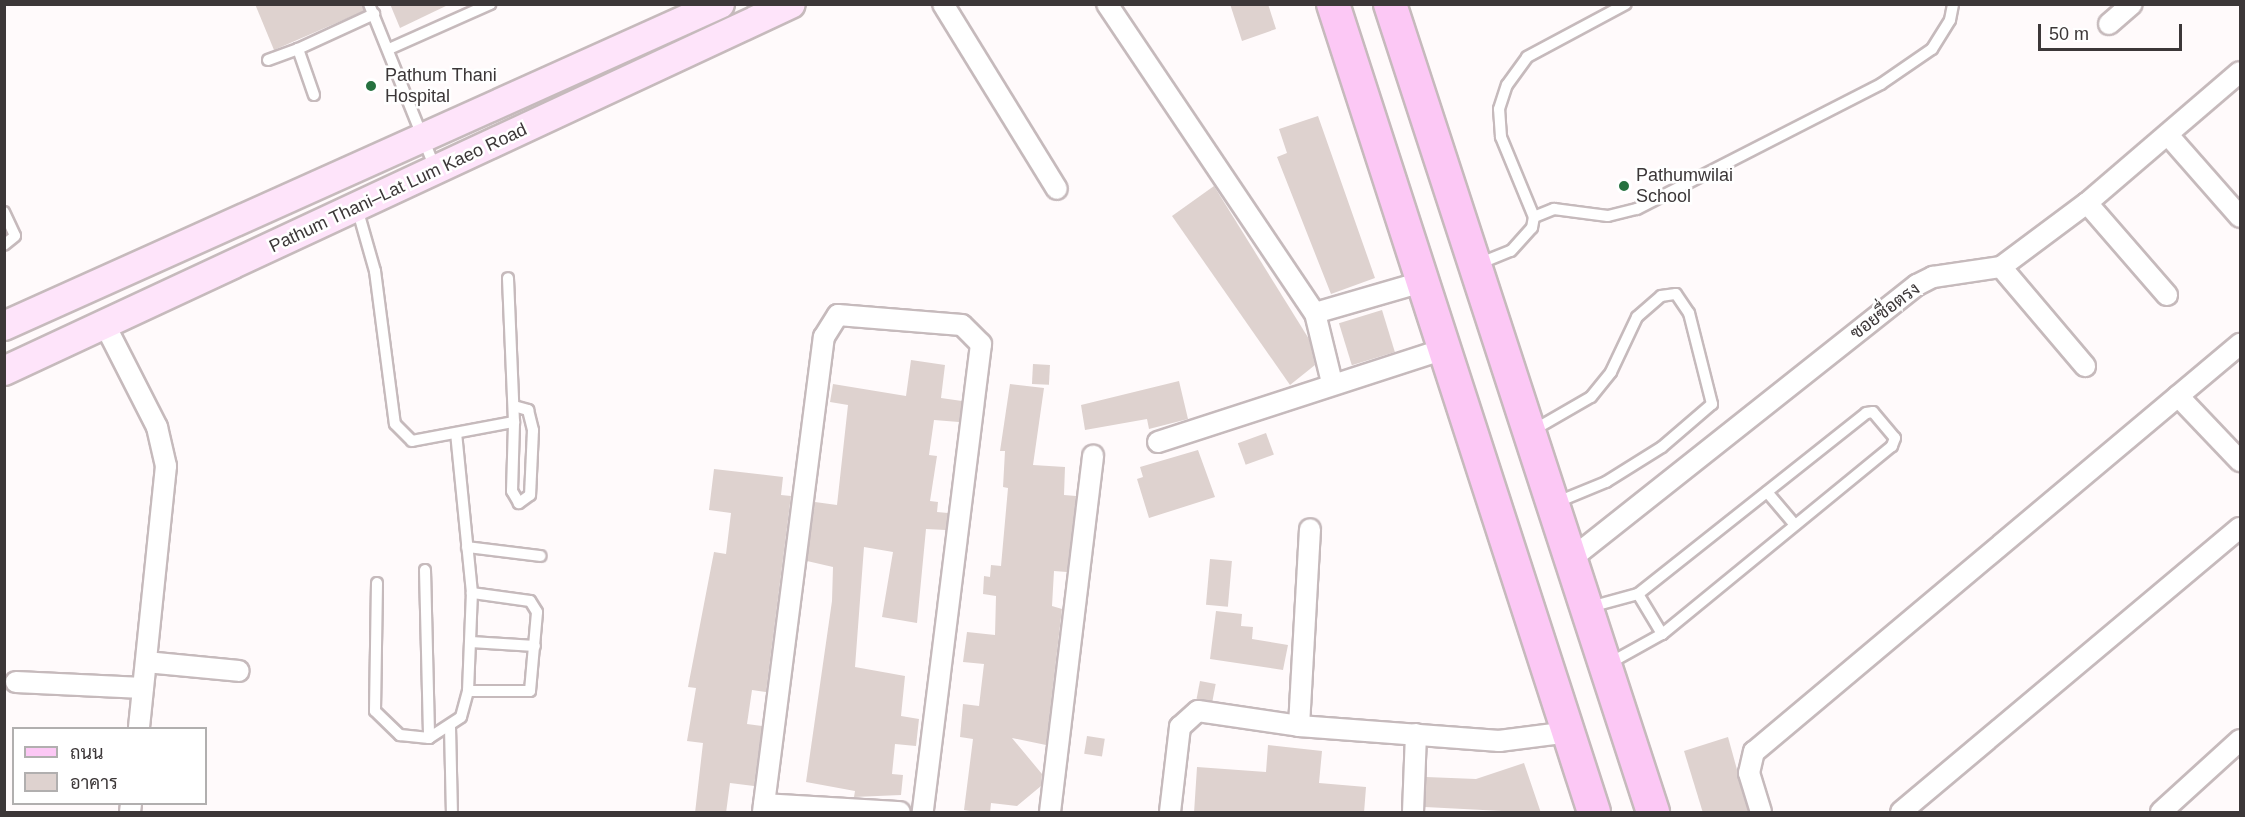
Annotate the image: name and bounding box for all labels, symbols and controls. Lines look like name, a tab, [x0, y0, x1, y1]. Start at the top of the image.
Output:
scale bar	[2041, 12, 2185, 50]
text: 50 m	[2049, 24, 2089, 44]
place label: Pathum Thani Hospital	[385, 65, 497, 107]
marker: Pathum Thani Hospital	[362, 77, 380, 95]
street label: Pathum Thani–Lat Lum Kaeo Road	[266, 119, 530, 257]
place label: Pathumwilai School	[1636, 165, 1733, 207]
marker: Pathumwilai School	[1617, 179, 1631, 193]
street label: ซอยซื่อตรง	[1846, 278, 1924, 344]
legend	[12, 727, 207, 805]
text: ถนน	[70, 743, 103, 763]
text: อาคาร	[70, 773, 118, 793]

